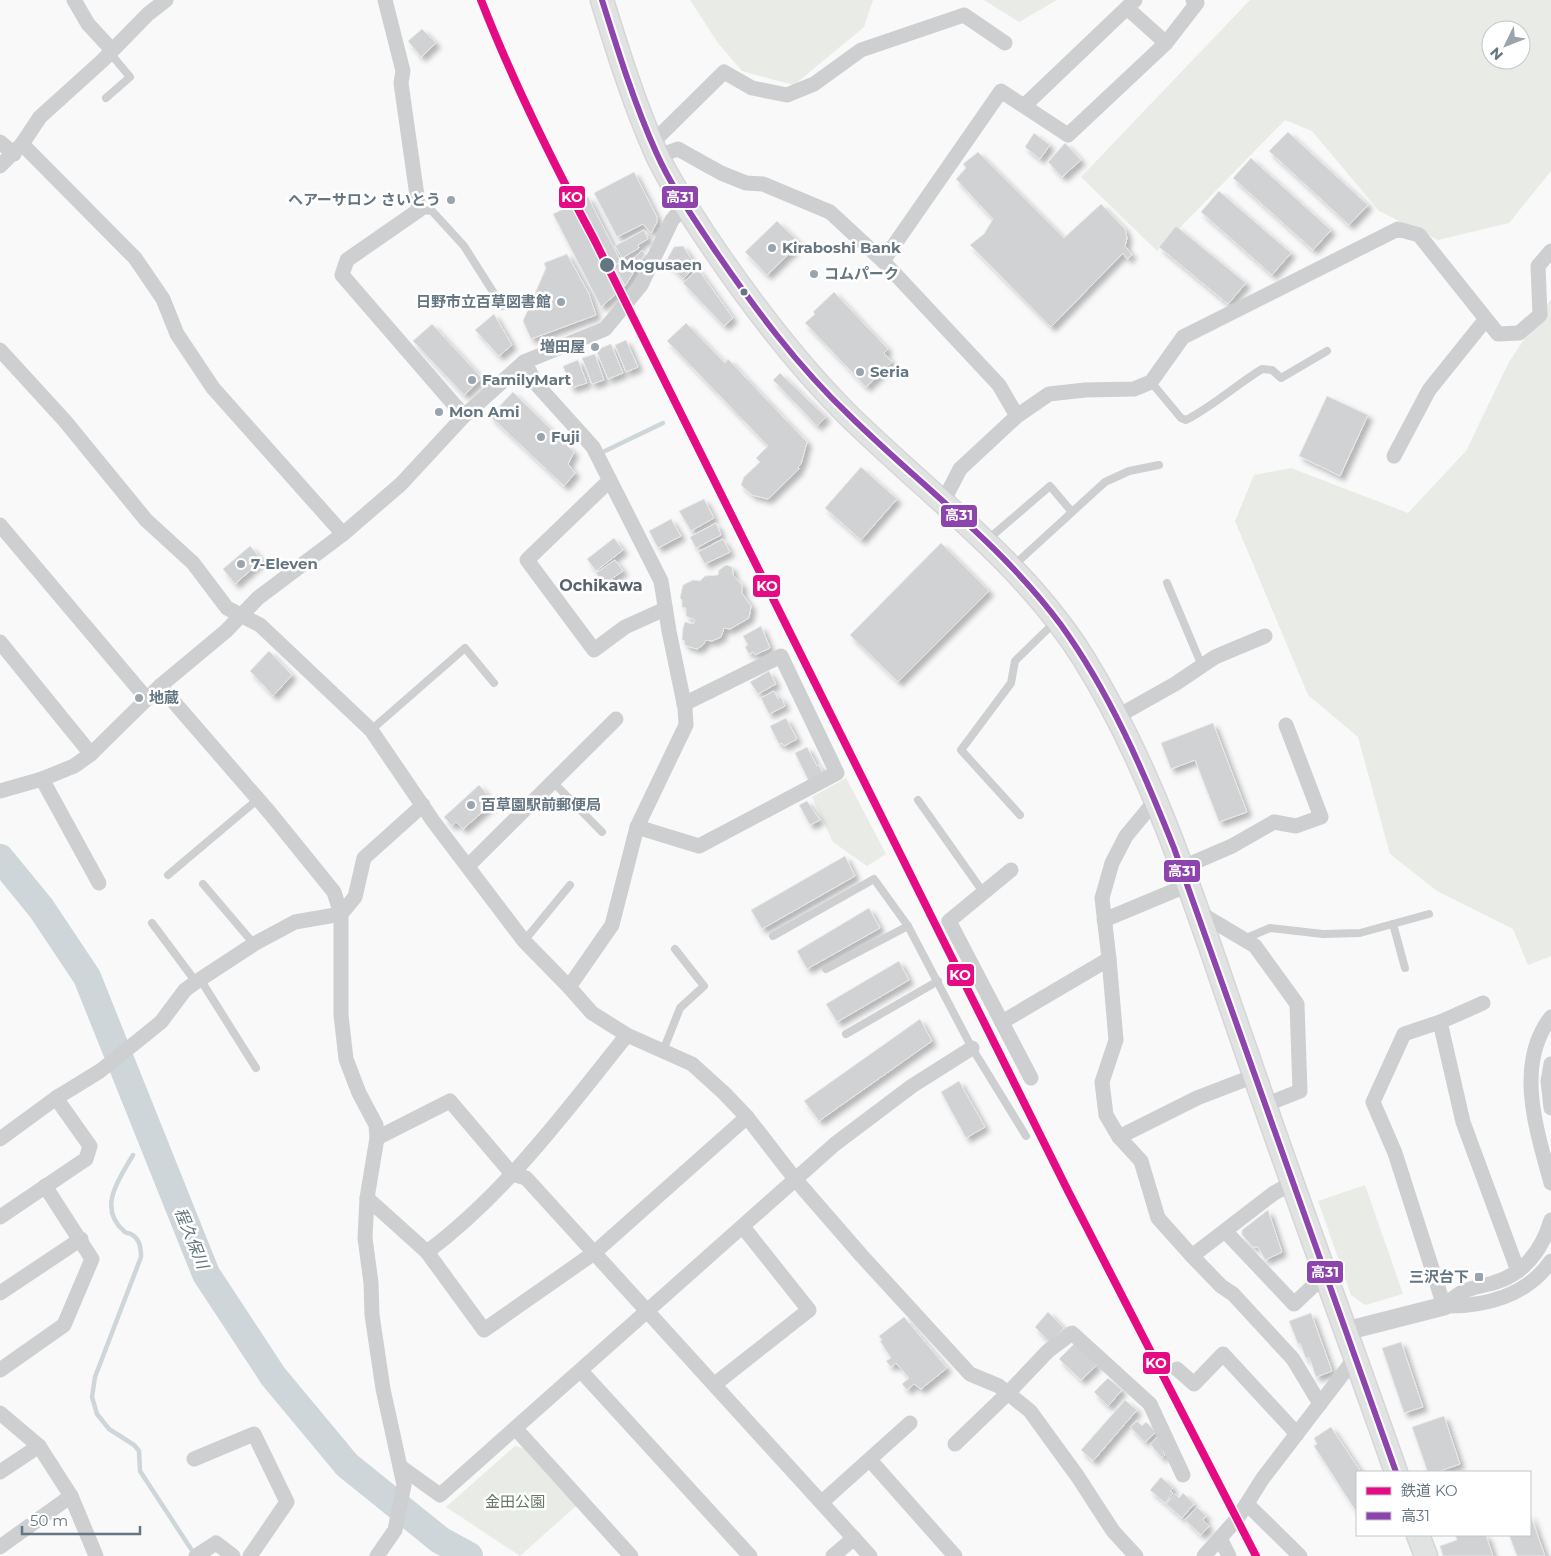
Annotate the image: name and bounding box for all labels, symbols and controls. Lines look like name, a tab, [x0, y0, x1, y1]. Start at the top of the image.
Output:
north arrow	[1481, 20, 1531, 70]
text: N	[1486, 44, 1507, 64]
line badge: KO	[558, 185, 586, 209]
line badge: 高31	[661, 185, 699, 209]
text: KO	[561, 188, 583, 206]
text: 高31	[666, 188, 694, 206]
place label: ヘアーサロン さいとう	[288, 190, 441, 209]
marker: ヘアーサロン さいとう	[445, 194, 457, 206]
place label: Kiraboshi Bank	[782, 238, 901, 257]
marker: Kiraboshi Bank	[766, 242, 778, 254]
place label: Mogusaen	[620, 255, 702, 274]
marker: Mogusaen	[598, 256, 616, 274]
place label: コムパーク	[824, 264, 899, 283]
marker: コムパーク	[808, 268, 820, 280]
unlabelled marker	[739, 287, 749, 297]
place label: 日野市立百草図書館	[416, 292, 551, 311]
marker: 日野市立百草図書館	[555, 296, 567, 308]
place label: 増田屋	[540, 337, 585, 356]
marker: 増田屋	[589, 341, 601, 353]
place label: Seria	[870, 362, 909, 381]
marker: Seria	[854, 366, 866, 378]
place label: FamilyMart	[482, 370, 572, 389]
marker: FamilyMart	[466, 374, 478, 386]
place label: Mon Ami	[449, 402, 520, 421]
marker: Mon Ami	[433, 406, 445, 418]
place label: Fuji	[551, 427, 580, 446]
marker: Fuji	[535, 431, 547, 443]
line badge: 高31	[940, 504, 978, 528]
text: 高31	[945, 506, 973, 524]
place label: 7-Eleven	[251, 554, 318, 573]
marker: 7-Eleven	[235, 558, 247, 570]
line badge: KO	[752, 574, 781, 598]
district label: Ochikawa	[559, 576, 643, 595]
text: KO	[756, 577, 778, 595]
place label: 地蔵	[149, 688, 179, 707]
marker: 地蔵	[133, 692, 145, 704]
place label: 百草園駅前郵便局	[481, 795, 601, 814]
marker: 百草園駅前郵便局	[465, 799, 477, 811]
line badge: 高31	[1163, 859, 1201, 883]
text: 高31	[1168, 862, 1196, 880]
line badge: KO	[946, 963, 975, 987]
text: KO	[949, 966, 971, 984]
water label: 程久保川	[171, 1205, 213, 1273]
line badge: 高31	[1306, 1260, 1344, 1284]
text: 高31	[1311, 1263, 1339, 1281]
place label: 三沢台下	[1409, 1267, 1469, 1286]
marker: 三沢台下	[1473, 1271, 1485, 1283]
line badge: KO	[1142, 1351, 1171, 1375]
text: KO	[1145, 1354, 1167, 1372]
legend	[1356, 1471, 1531, 1536]
text: 鉄道 KO	[1401, 1481, 1458, 1500]
park label: 金田公園	[485, 1492, 545, 1511]
scale bar	[22, 1504, 140, 1536]
text: 高31	[1401, 1506, 1430, 1525]
text: 50 m	[30, 1511, 68, 1530]

